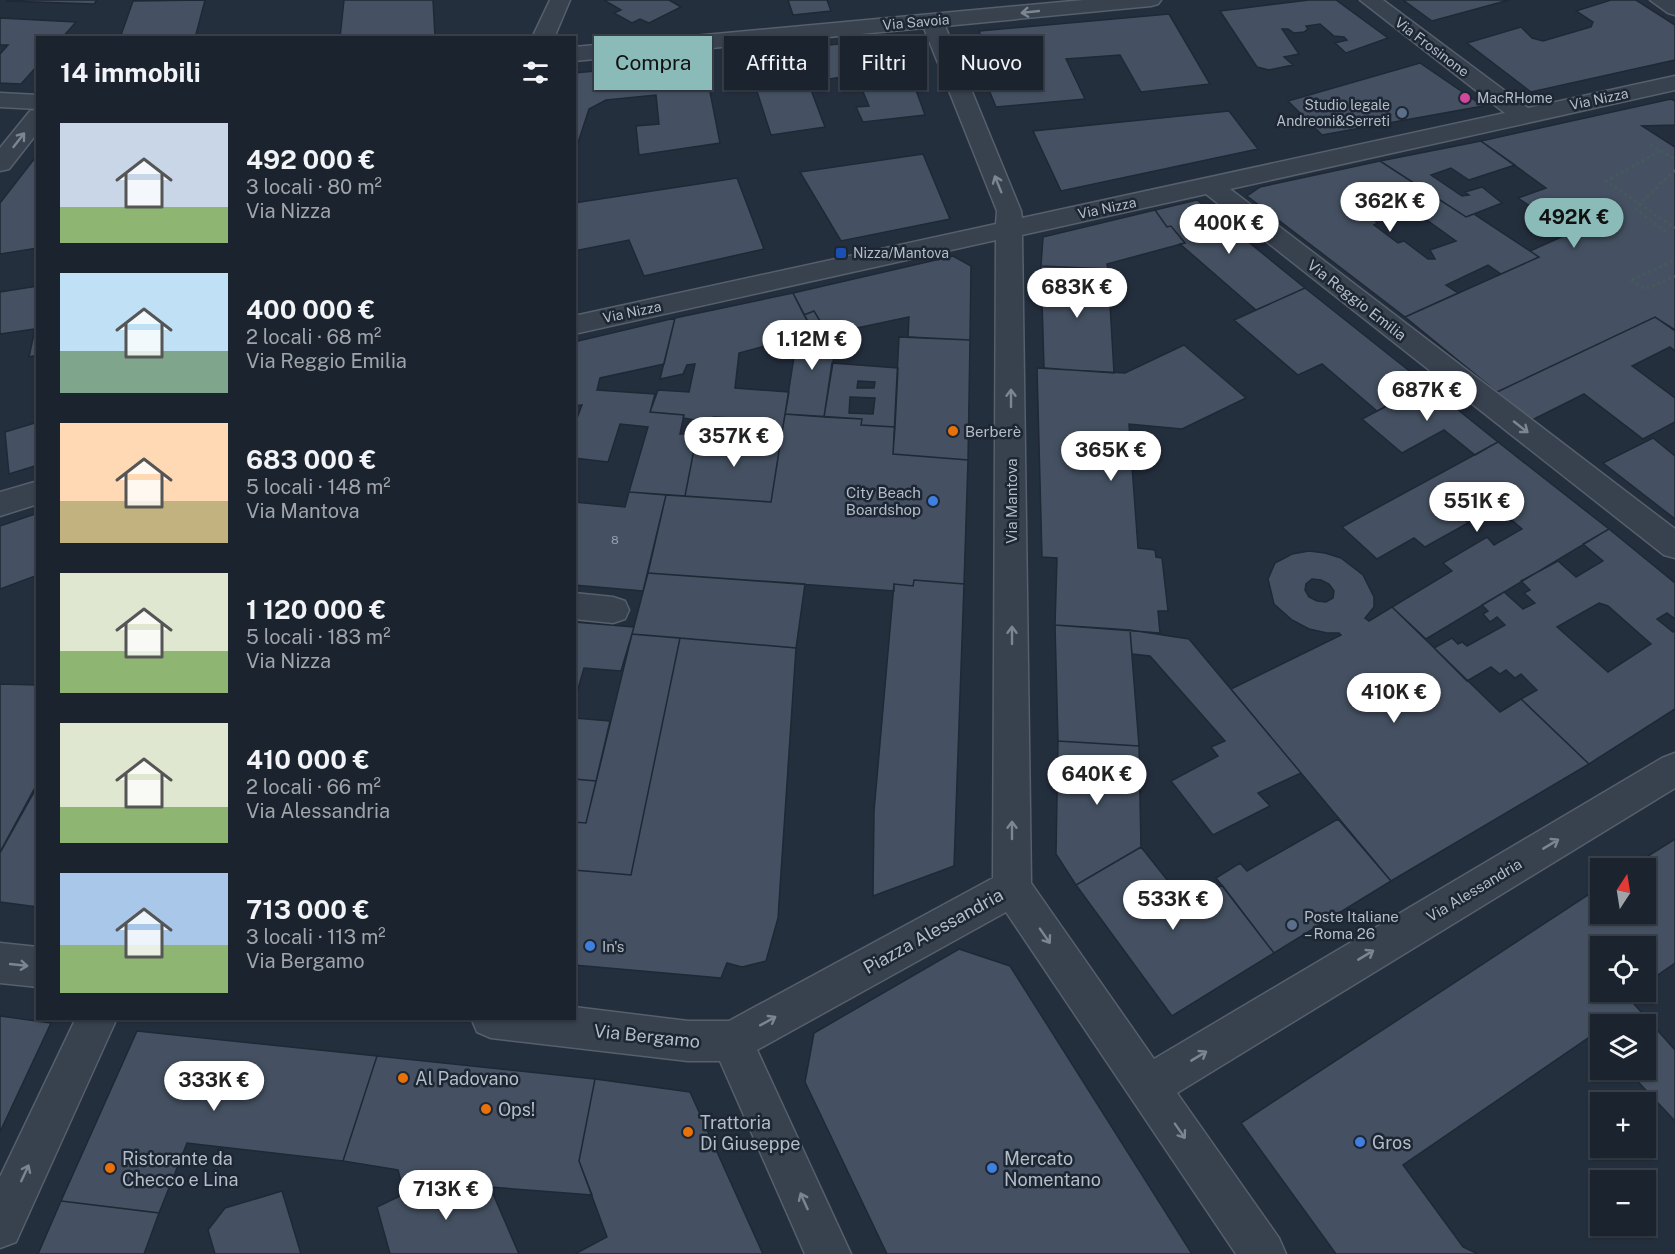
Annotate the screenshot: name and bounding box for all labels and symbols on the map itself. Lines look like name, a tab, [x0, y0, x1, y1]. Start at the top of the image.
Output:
one-way arrow	[1020, 7, 1040, 18]
street label: Via Savoia	[882, 11, 950, 33]
street label: Via Frosinone	[1392, 14, 1472, 80]
street label: Via Nizza	[1568, 85, 1630, 113]
place label: MacRHome	[1477, 90, 1553, 106]
marker: MacRHome	[1458, 91, 1472, 105]
place label: Studio legale Andreoni&Serreti	[1276, 97, 1390, 129]
marker: Studio legale Andreoni&Serreti	[1395, 106, 1409, 120]
one-way arrow	[12, 132, 25, 148]
one-way arrow	[992, 175, 1003, 193]
pin: 362K €	[1341, 182, 1439, 233]
street label: Via Nizza	[1076, 194, 1138, 222]
pin: 492K €	[1525, 198, 1623, 249]
pin: 400K €	[1180, 204, 1278, 255]
place label: Nizza/Mantova	[853, 245, 949, 261]
marker: Nizza/Mantova	[834, 246, 848, 260]
street label: Via Reggio Emilia	[1304, 256, 1410, 344]
pin: 683K €	[1028, 268, 1126, 319]
street label: Via Nizza	[601, 298, 663, 326]
pin: 1.12M €	[757, 320, 867, 371]
pin: 687K €	[1378, 371, 1476, 422]
one-way arrow	[1005, 388, 1017, 408]
pin: 357K €	[685, 417, 783, 468]
one-way arrow	[1513, 421, 1529, 434]
place label: Berberè	[965, 423, 1021, 440]
marker: Berberè	[946, 424, 960, 438]
pin: 365K €	[1062, 431, 1160, 482]
street label: Via Mantova	[1003, 458, 1020, 544]
pin: 551K €	[1428, 482, 1526, 533]
place label: City Beach Boardshop	[846, 484, 921, 518]
marker: City Beach Boardshop	[926, 494, 940, 508]
house number: 8	[611, 533, 619, 547]
one-way arrow	[1006, 625, 1018, 645]
pin: 410K €	[1345, 673, 1443, 724]
pin: 640K €	[1048, 755, 1146, 806]
one-way arrow	[1006, 820, 1018, 840]
one-way arrow	[1542, 837, 1559, 849]
street label: Via Alessandria	[1423, 855, 1525, 925]
north arrow	[1590, 858, 1656, 924]
pin: 533K €	[1124, 880, 1222, 931]
street label: Piazza Alessandria	[859, 884, 1007, 978]
place label: Poste Italiane – Roma 26	[1304, 908, 1399, 942]
marker: Poste Italiane – Roma 26	[1285, 918, 1299, 932]
one-way arrow	[1039, 928, 1051, 944]
place label: In's	[602, 938, 624, 955]
marker: In's	[583, 939, 597, 953]
one-way arrow	[1357, 949, 1374, 961]
one-way arrow	[8, 960, 28, 971]
one-way arrow	[759, 1015, 776, 1027]
street label: Via Bergamo	[593, 1020, 701, 1052]
one-way arrow	[1190, 1049, 1207, 1061]
pin: 333K €	[165, 1061, 263, 1112]
place label: Al Padovano	[415, 1068, 519, 1089]
marker: Al Padovano	[396, 1071, 410, 1085]
place label: Ops!	[498, 1099, 535, 1120]
marker: Ops!	[479, 1102, 493, 1116]
place label: Trattoria Di Giuseppe	[700, 1112, 800, 1154]
one-way arrow	[1174, 1122, 1186, 1139]
marker: Trattoria Di Giuseppe	[681, 1125, 695, 1139]
place label: Gros	[1372, 1132, 1411, 1153]
marker: Gros	[1353, 1135, 1367, 1149]
place label: Ristorante da Checco e Lina	[122, 1148, 238, 1190]
place label: Mercato Nomentano	[1004, 1148, 1101, 1190]
marker: Ristorante da Checco e Lina	[103, 1161, 117, 1175]
marker: Mercato Nomentano	[985, 1161, 999, 1175]
one-way arrow	[19, 1164, 31, 1182]
pin: 713K €	[397, 1170, 495, 1221]
one-way arrow	[798, 1192, 809, 1210]

